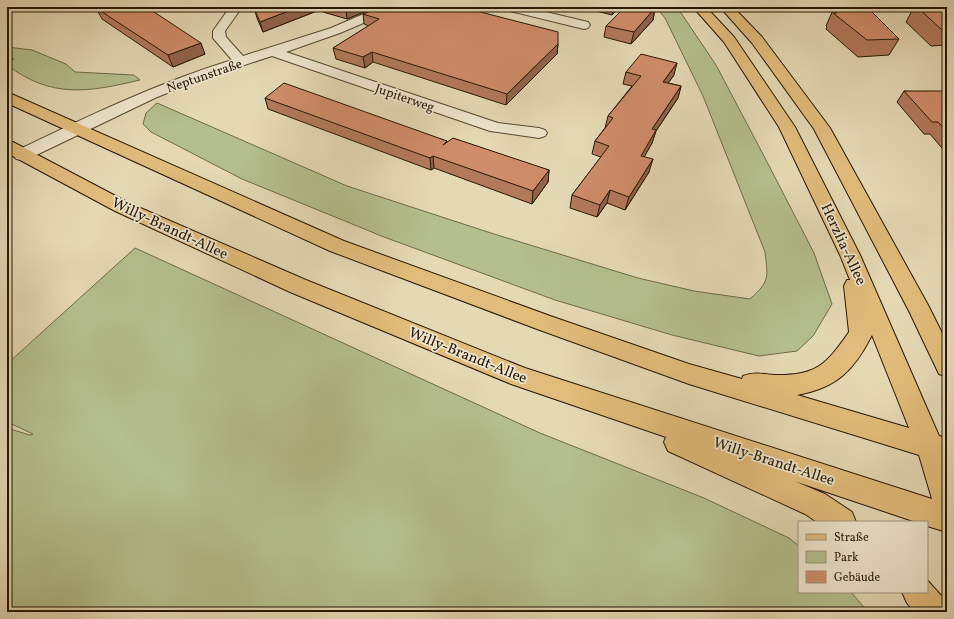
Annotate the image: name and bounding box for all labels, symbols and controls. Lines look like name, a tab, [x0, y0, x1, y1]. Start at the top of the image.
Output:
street label: Neptunstraße	[164, 56, 245, 98]
street label: Jupiterweg	[372, 80, 437, 118]
street label: Willy-Brandt-Allee	[108, 193, 231, 266]
street label: Herzlia-Allee	[815, 200, 871, 289]
street label: Willy-Brandt-Allee	[405, 323, 530, 390]
street label: Willy-Brandt-Allee	[710, 433, 837, 492]
legend	[798, 521, 928, 593]
text: Straße	[834, 530, 869, 546]
text: Park	[834, 550, 859, 566]
text: Gebäude	[834, 570, 881, 586]

